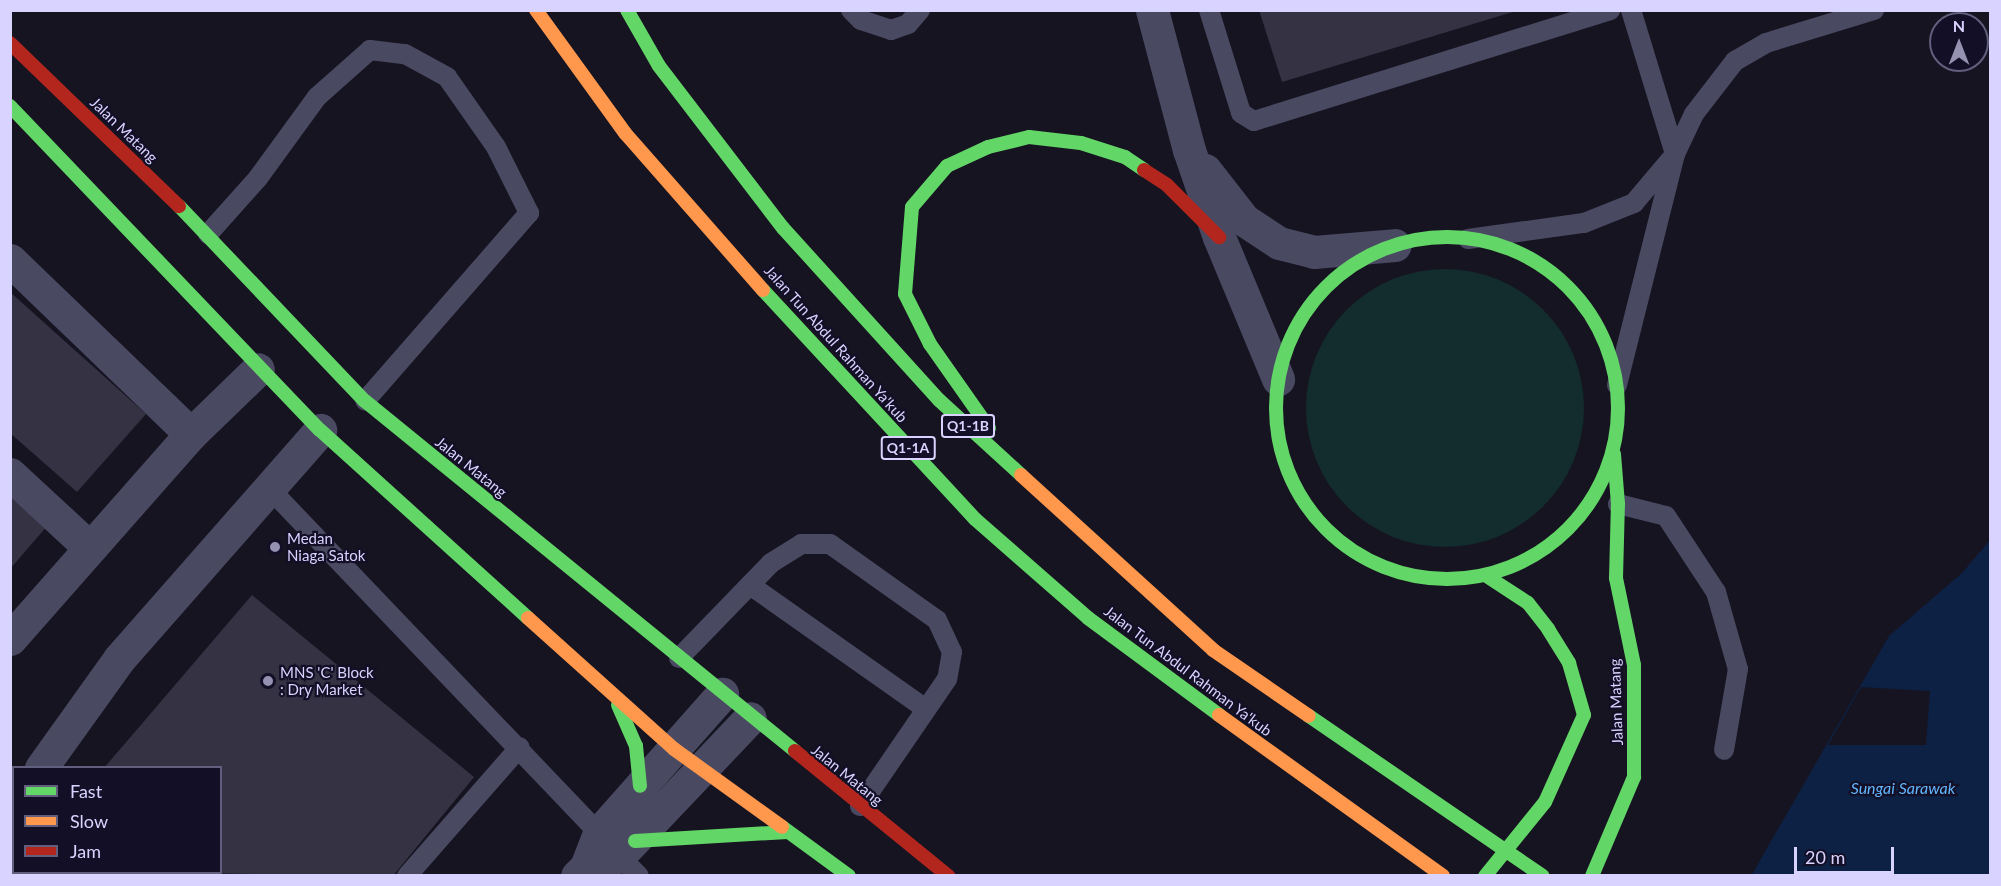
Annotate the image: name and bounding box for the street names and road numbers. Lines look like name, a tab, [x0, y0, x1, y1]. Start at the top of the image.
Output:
street label: Jalan Matang	[87, 93, 161, 167]
street label: Jalan Tun Abdul Rahman Ya'kub	[760, 261, 912, 427]
road number: Q1-1B	[941, 415, 995, 437]
street label: Jalan Matang	[432, 433, 510, 501]
road number: Q1-1A	[880, 437, 936, 459]
street label: Jalan Tun Abdul Rahman Ya'kub	[1100, 602, 1276, 740]
street label: Jalan Matang	[1605, 658, 1627, 746]
street label: Jalan Matang	[808, 741, 886, 809]

